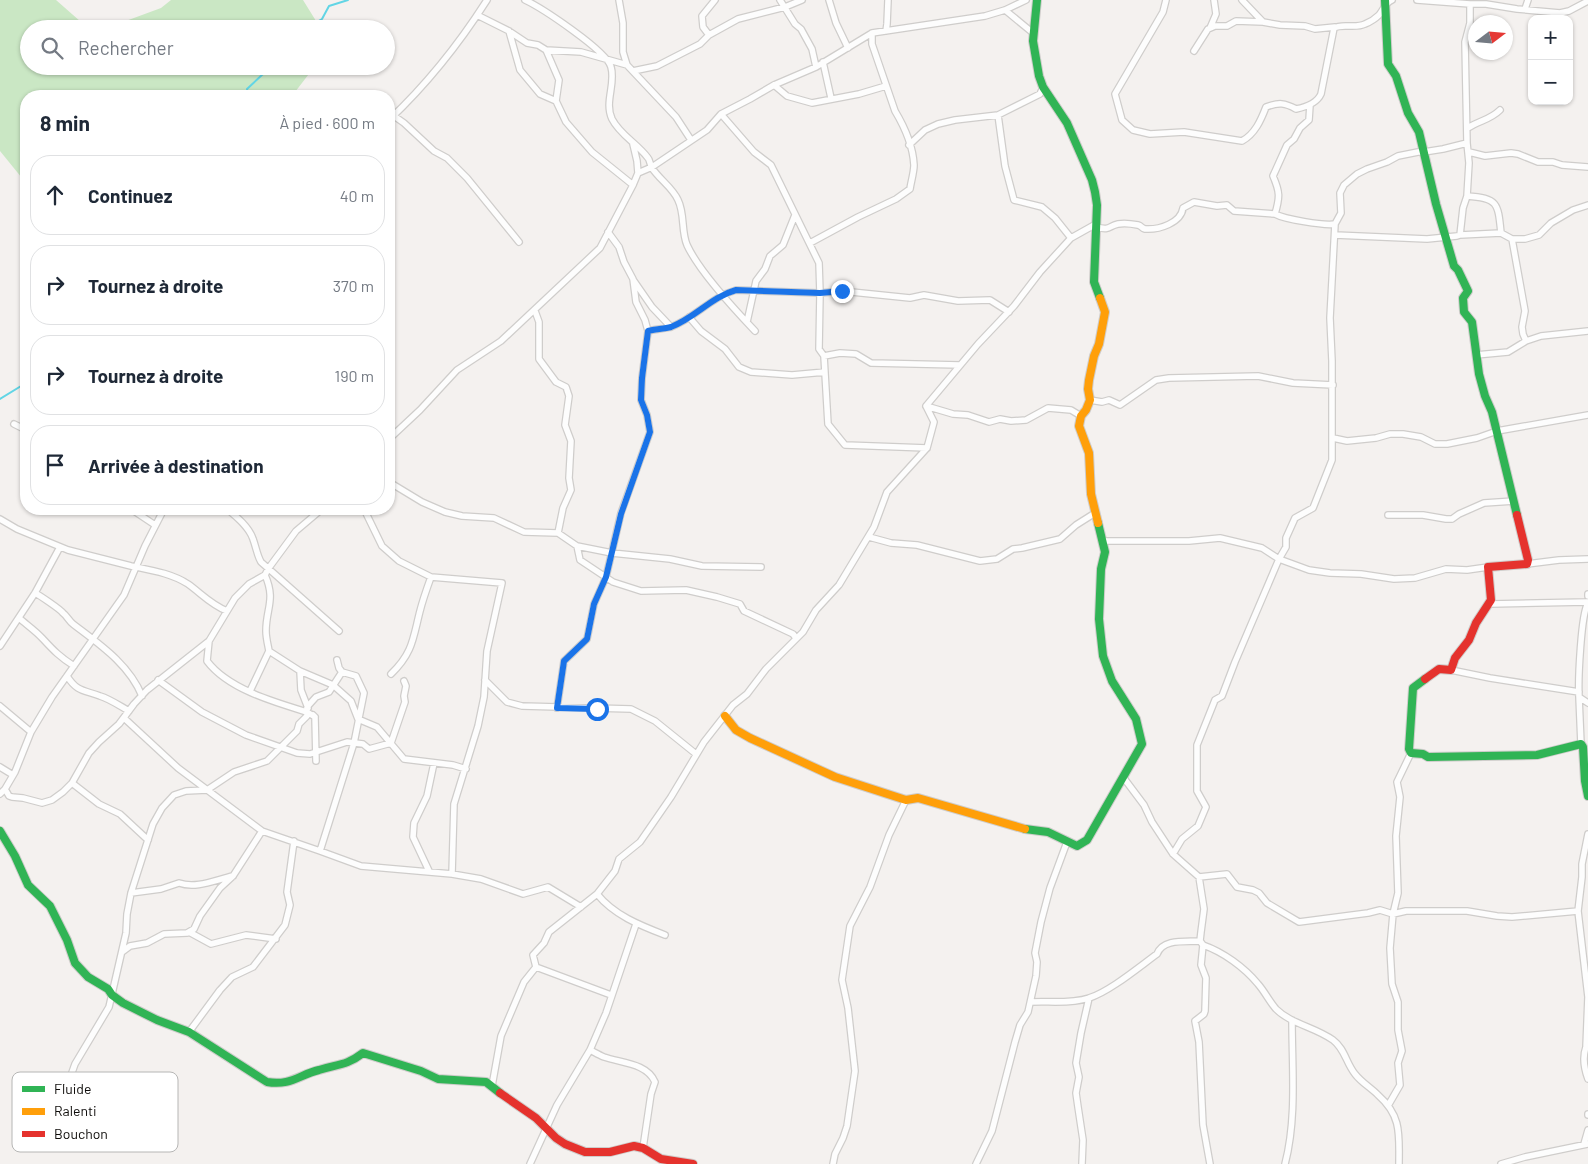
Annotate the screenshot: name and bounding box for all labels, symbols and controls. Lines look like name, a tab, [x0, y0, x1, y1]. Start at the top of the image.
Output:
north arrow	[1468, 15, 1513, 60]
map controls	[1528, 15, 1573, 105]
button: +	[1528, 15, 1573, 60]
search box	[20, 20, 395, 75]
icon: search	[38, 34, 66, 62]
text: Rechercher	[78, 36, 174, 59]
button: −	[1528, 60, 1573, 105]
text: 8 min	[40, 110, 90, 135]
text: À pied · 600 m	[279, 113, 375, 132]
icon: ahead	[41, 181, 69, 209]
text: Continuez	[88, 184, 172, 207]
text: 40 m	[340, 186, 374, 205]
icon: right	[41, 271, 69, 299]
text: Tournez à droite	[88, 274, 224, 297]
text: 370 m	[333, 276, 374, 295]
route end	[831, 280, 854, 303]
icon: right	[41, 361, 69, 389]
text: Tournez à droite	[88, 364, 224, 387]
text: 190 m	[335, 366, 374, 385]
icon: arrive	[41, 451, 69, 479]
text: Arrivée à destination	[88, 454, 264, 477]
route start	[586, 698, 609, 721]
legend	[12, 1072, 178, 1152]
text: Fluide	[54, 1080, 91, 1097]
text: Ralenti	[54, 1102, 97, 1119]
text: Bouchon	[54, 1125, 108, 1142]

